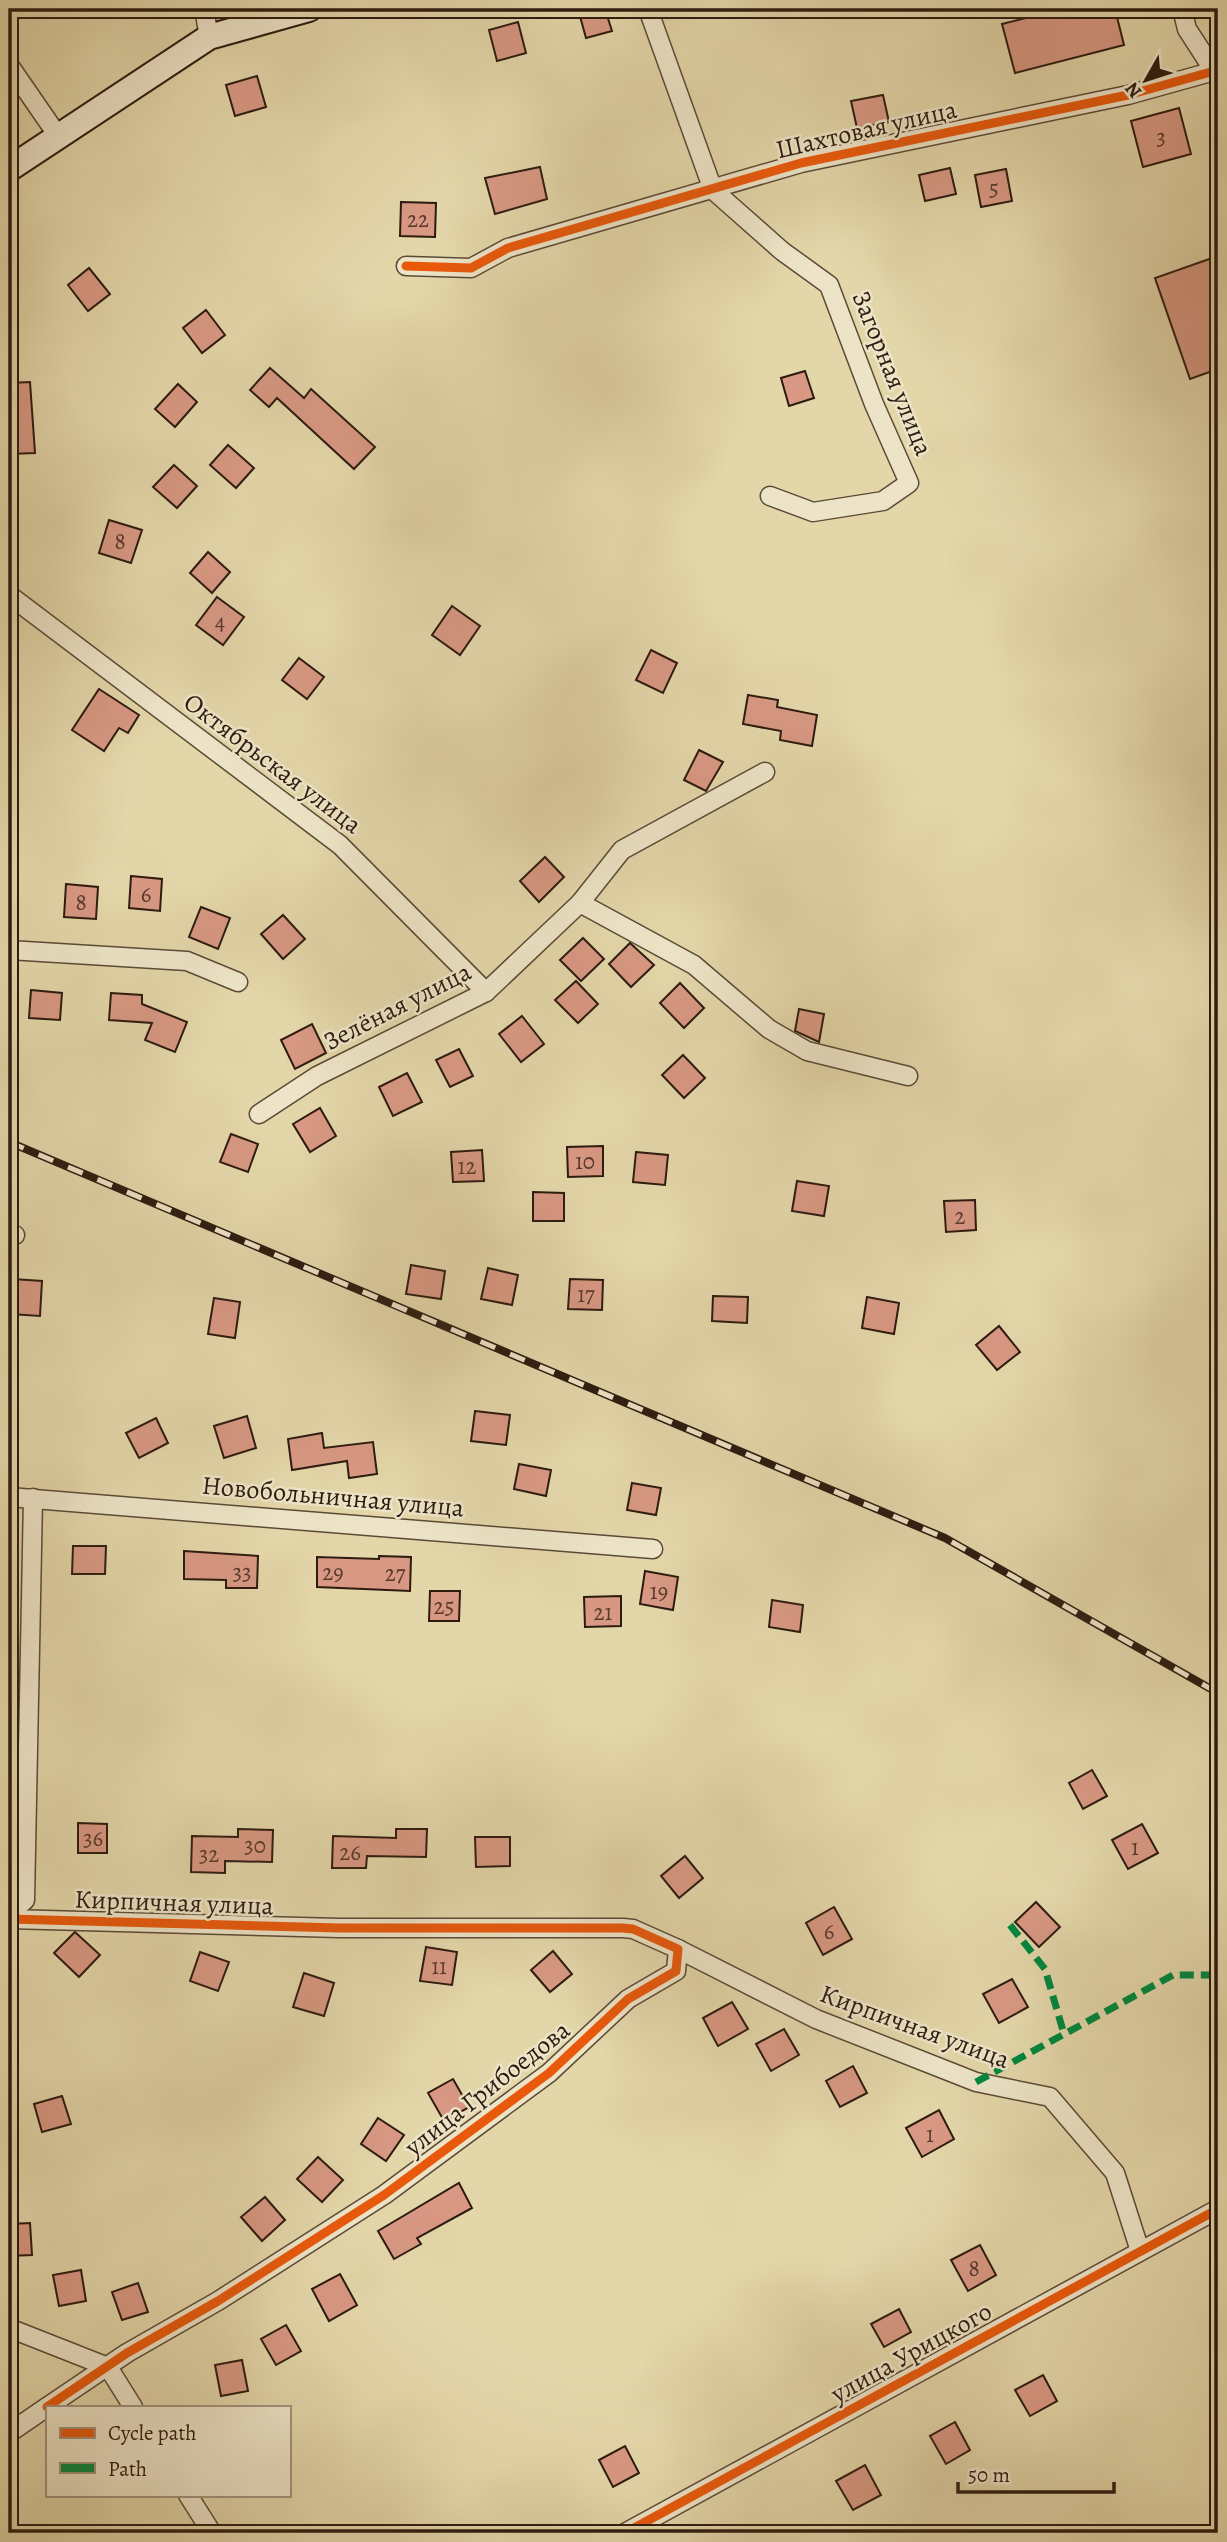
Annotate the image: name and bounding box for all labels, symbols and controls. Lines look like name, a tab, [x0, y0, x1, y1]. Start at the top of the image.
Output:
north arrow	[1112, 46, 1182, 116]
text: N	[1119, 76, 1148, 104]
street label: Шахтовая улица	[772, 92, 960, 167]
house number: 3	[1156, 122, 1166, 153]
house number: 5	[989, 173, 999, 204]
house number: 22	[407, 204, 429, 235]
street label: Загорная улица	[844, 286, 941, 461]
house number: 8	[114, 526, 126, 557]
house number: 4	[215, 606, 225, 637]
street label: Октябрьская улица	[176, 685, 369, 842]
house number: 6	[141, 879, 151, 910]
house number: 8	[75, 887, 87, 918]
street label: Зелёная улица	[317, 954, 477, 1059]
house number: 10	[575, 1146, 595, 1177]
house number: 12	[458, 1151, 476, 1182]
house number: 2	[955, 1201, 966, 1232]
house number: 17	[577, 1279, 595, 1310]
street label: Новобольничная улица	[200, 1468, 465, 1525]
house number: 33	[232, 1557, 252, 1588]
house number: 29	[322, 1557, 344, 1588]
house number: 27	[385, 1558, 406, 1589]
house number: 19	[650, 1576, 668, 1607]
house number: 25	[434, 1591, 454, 1622]
house number: 21	[594, 1597, 613, 1628]
house number: 36	[83, 1823, 103, 1854]
house number: 30	[244, 1830, 266, 1861]
house number: 1	[1131, 1832, 1139, 1863]
house number: 26	[339, 1837, 361, 1868]
house number: 32	[199, 1839, 219, 1870]
street label: Кирпичная улица	[74, 1882, 274, 1923]
house number: 6	[824, 1916, 834, 1947]
house number: 11	[431, 1951, 447, 1982]
street label: Кирпичная улица	[815, 1976, 1014, 2077]
street label: улица Грибоедова	[396, 2013, 577, 2165]
house number: 1	[926, 2119, 934, 2150]
house number: 8	[968, 2253, 980, 2284]
street label: улица Урицкого	[824, 2294, 998, 2412]
legend	[46, 2406, 290, 2496]
text: Cycle path	[108, 2419, 197, 2447]
scale bar	[958, 2451, 1113, 2495]
text: Path	[108, 2455, 147, 2483]
text: 50 m	[968, 2461, 1010, 2489]

